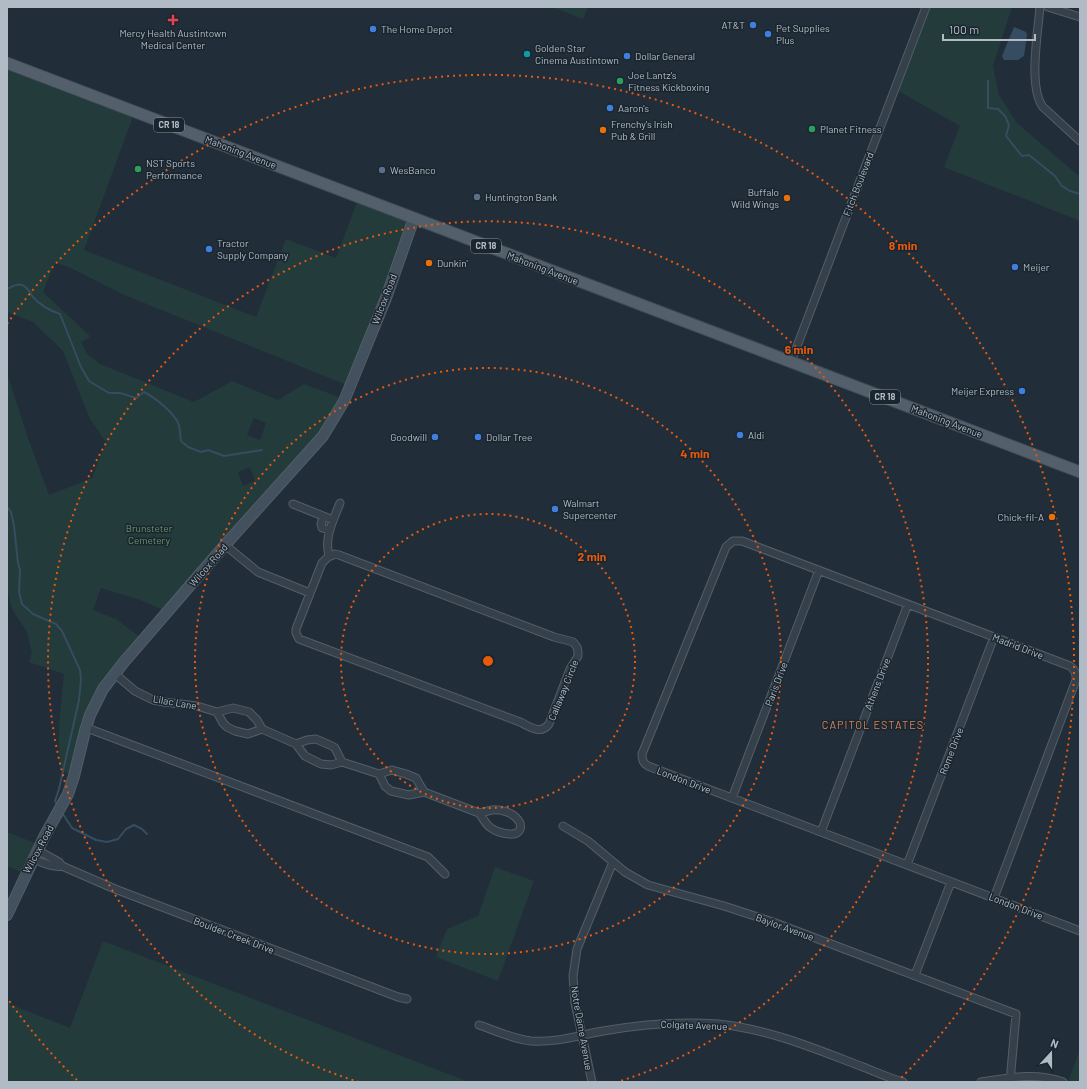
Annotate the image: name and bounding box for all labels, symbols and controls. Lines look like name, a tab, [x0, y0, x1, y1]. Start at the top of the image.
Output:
marker: Mercy Health Austintown Medical Center	[167, 14, 179, 26]
scale bar	[943, 16, 1035, 42]
place label: AT&T	[722, 19, 745, 31]
marker: AT&T	[748, 20, 758, 30]
place label: Pet Supplies Plus	[776, 22, 830, 46]
text: 100 m	[949, 22, 979, 36]
place label: The Home Depot	[381, 23, 453, 35]
marker: The Home Depot	[368, 24, 378, 34]
place label: Mercy Health Austintown Medical Center	[119, 27, 227, 51]
marker: Pet Supplies Plus	[763, 29, 773, 39]
place label: Golden Star Cinema Austintown	[535, 42, 619, 66]
marker: Golden Star Cinema Austintown	[522, 49, 532, 59]
place label: Dollar General	[635, 50, 695, 62]
marker: Dollar General	[622, 51, 632, 61]
place label: Joe Lantz's Fitness Kickboxing	[628, 69, 710, 93]
marker: Joe Lantz's Fitness Kickboxing	[615, 76, 625, 86]
place label: Aaron's	[618, 102, 649, 114]
marker: Aaron's	[605, 103, 615, 113]
road number: CR 18	[154, 118, 184, 132]
place label: Frenchy's Irish Pub & Grill	[611, 118, 673, 142]
place label: Planet Fitness	[820, 123, 882, 135]
marker: Planet Fitness	[807, 124, 817, 134]
marker: Frenchy's Irish Pub & Grill	[598, 125, 608, 135]
street label: Mahoning Avenue	[204, 133, 278, 171]
street label: Fitch Boulevard	[840, 150, 876, 218]
place label: NST Sports Performance	[146, 157, 202, 181]
marker: NST Sports Performance	[133, 164, 143, 174]
place label: WesBanco	[390, 164, 436, 176]
marker: WesBanco	[377, 165, 387, 175]
place label: Buffalo Wild Wings	[731, 186, 779, 210]
place label: Huntington Bank	[485, 191, 557, 203]
marker: Huntington Bank	[472, 192, 482, 202]
marker: Buffalo Wild Wings	[782, 193, 792, 203]
place label: Tractor Supply Company	[217, 237, 289, 261]
text: 8 min	[889, 238, 917, 252]
road number: CR 18	[471, 239, 501, 253]
marker: Tractor Supply Company	[204, 244, 214, 254]
street label: Mahoning Avenue	[506, 249, 580, 287]
place label: Dunkin'	[437, 257, 468, 269]
marker: Dunkin'	[424, 258, 434, 268]
place label: Meijer	[1023, 261, 1050, 273]
marker: Meijer	[1010, 262, 1020, 272]
street label: Wilcox Road	[369, 272, 399, 326]
text: 6 min	[785, 342, 813, 356]
place label: Meijer Express	[951, 385, 1014, 397]
marker: Meijer Express	[1017, 386, 1027, 396]
road number: CR 18	[870, 390, 900, 404]
street label: Mahoning Avenue	[910, 402, 984, 440]
place label: Aldi	[748, 429, 764, 441]
marker: Aldi	[735, 430, 745, 440]
place label: Goodwill	[390, 431, 427, 443]
place label: Dollar Tree	[486, 431, 532, 443]
marker: Goodwill	[430, 432, 440, 442]
marker: Dollar Tree	[473, 432, 483, 442]
text: 4 min	[680, 446, 710, 460]
place label: Walmart Supercenter	[563, 497, 617, 521]
marker: Walmart Supercenter	[550, 504, 560, 514]
place label: Chick-fil-A	[998, 511, 1044, 523]
marker: Chick-fil-A	[1047, 512, 1057, 522]
park label: Brunsteter Cemetery	[126, 522, 173, 546]
street label: Wilcox Road	[186, 541, 230, 589]
text: 2 min	[578, 549, 606, 563]
street label: Madrid Drive	[991, 631, 1045, 661]
centre of rings	[481, 654, 495, 668]
street label: Athens Drive	[862, 656, 892, 712]
street label: Callaway Circle	[545, 658, 581, 722]
street label: Paris Drive	[762, 660, 790, 708]
street label: Lilac Lane	[152, 692, 198, 712]
district label: CAPITOL ESTATES	[822, 718, 924, 731]
street label: Rome Drive	[937, 726, 965, 776]
street label: London Drive	[655, 764, 713, 796]
street label: Wilcox Road	[20, 823, 56, 875]
street label: London Drive	[987, 890, 1045, 922]
street label: Baylor Avenue	[754, 911, 816, 943]
street label: Boulder Creek Drive	[192, 914, 276, 956]
street label: Notre Dame Avenue	[569, 985, 595, 1071]
street label: Colgate Avenue	[660, 1018, 728, 1032]
north arrow	[1031, 1033, 1071, 1073]
text: N	[1049, 1036, 1061, 1051]

